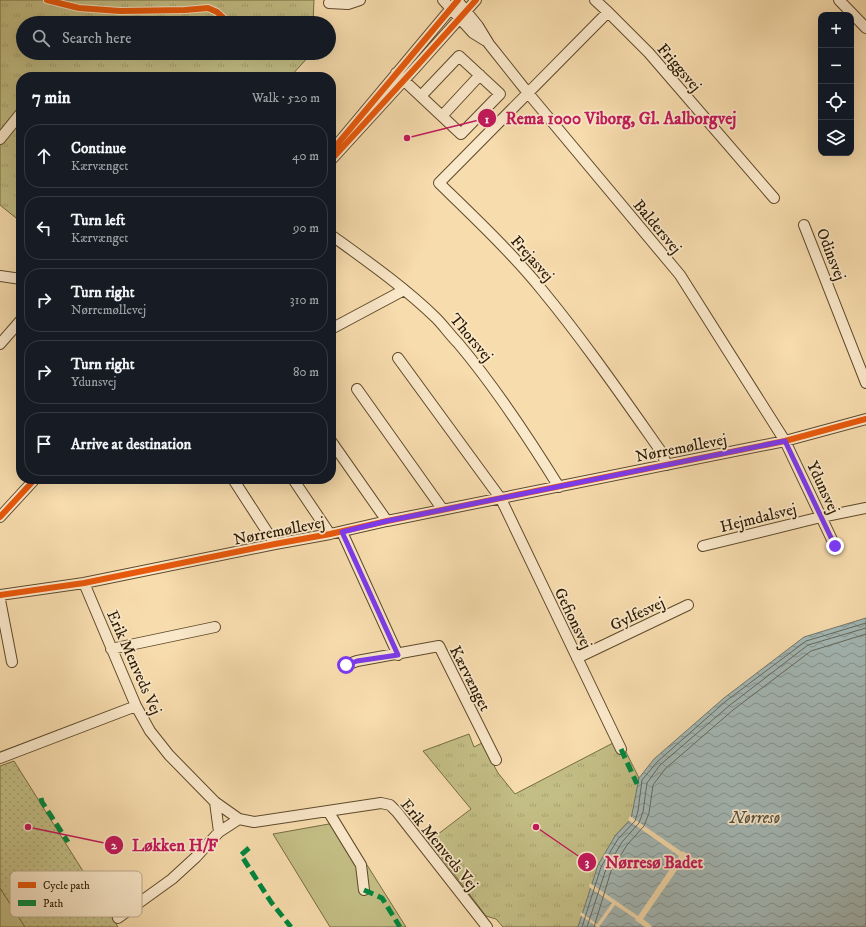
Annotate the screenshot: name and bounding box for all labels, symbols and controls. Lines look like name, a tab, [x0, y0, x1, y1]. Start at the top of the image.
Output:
map controls	[818, 12, 854, 156]
button: +	[818, 12, 854, 48]
search box	[16, 16, 336, 60]
icon: search	[30, 27, 52, 49]
text: Search here	[62, 29, 131, 48]
street label: Friggsvej	[653, 39, 706, 96]
button: −	[818, 48, 854, 84]
button: locate	[818, 84, 854, 120]
text: 7 min	[32, 87, 71, 109]
text: Walk · 520 m	[252, 90, 320, 106]
callout: Rema 1000 Viborg, Gl. Aalborgvej	[477, 104, 744, 133]
text: Rema 1000 Viborg, Gl. Aalborgvej	[506, 108, 736, 130]
text: 1	[485, 112, 490, 127]
button: layers	[818, 120, 854, 156]
text: Continue	[71, 139, 126, 158]
icon: ahead	[33, 145, 55, 167]
text: 40 m	[292, 148, 319, 164]
text: Kærvænget	[71, 158, 128, 174]
street label: Baldersvej	[629, 195, 686, 258]
text: Turn left	[71, 211, 125, 230]
icon: left	[33, 217, 55, 239]
text: 90 m	[293, 220, 319, 236]
street label: Odinsvej	[812, 225, 850, 283]
text: Kærvænget	[71, 230, 128, 246]
street label: Frejasvej	[506, 232, 558, 286]
text: Turn right	[71, 283, 134, 302]
icon: right	[33, 289, 55, 311]
text: 310 m	[290, 292, 319, 308]
text: Nørremøllevej	[71, 302, 146, 318]
street label: Thorsvej	[445, 309, 497, 366]
text: Turn right	[71, 355, 134, 374]
icon: right	[33, 361, 55, 383]
text: 80 m	[293, 364, 319, 380]
text: Ydunsvej	[71, 374, 116, 390]
street label: Nørremøllevej	[634, 429, 728, 467]
icon: arrive	[33, 433, 55, 455]
text: Arrive at destination	[71, 435, 191, 454]
street label: Ydunsvej	[802, 458, 844, 517]
street label: Hejmdalsvej	[718, 499, 799, 537]
street label: Nørremøllevej	[232, 512, 326, 550]
route end	[826, 537, 844, 555]
street label: Gefionsvej	[550, 584, 597, 652]
street label: Gylfesvej	[607, 593, 668, 635]
street label: Erik Menveds Vej	[102, 607, 166, 718]
street label: Kærvænget	[445, 642, 495, 714]
route start	[337, 656, 355, 674]
street label: Erik Menveds Vej	[396, 795, 482, 895]
water label: Nørresø	[729, 807, 780, 829]
callout: Løkken H/F	[104, 830, 226, 859]
text: Løkken H/F	[132, 835, 219, 857]
text: 2	[111, 838, 118, 853]
callout: Nørresø Badet	[577, 847, 711, 876]
text: Nørresø Badet	[605, 852, 704, 874]
text: 3	[585, 855, 590, 870]
legend	[10, 871, 142, 917]
text: Cycle path	[43, 879, 90, 893]
text: Path	[43, 897, 64, 911]

